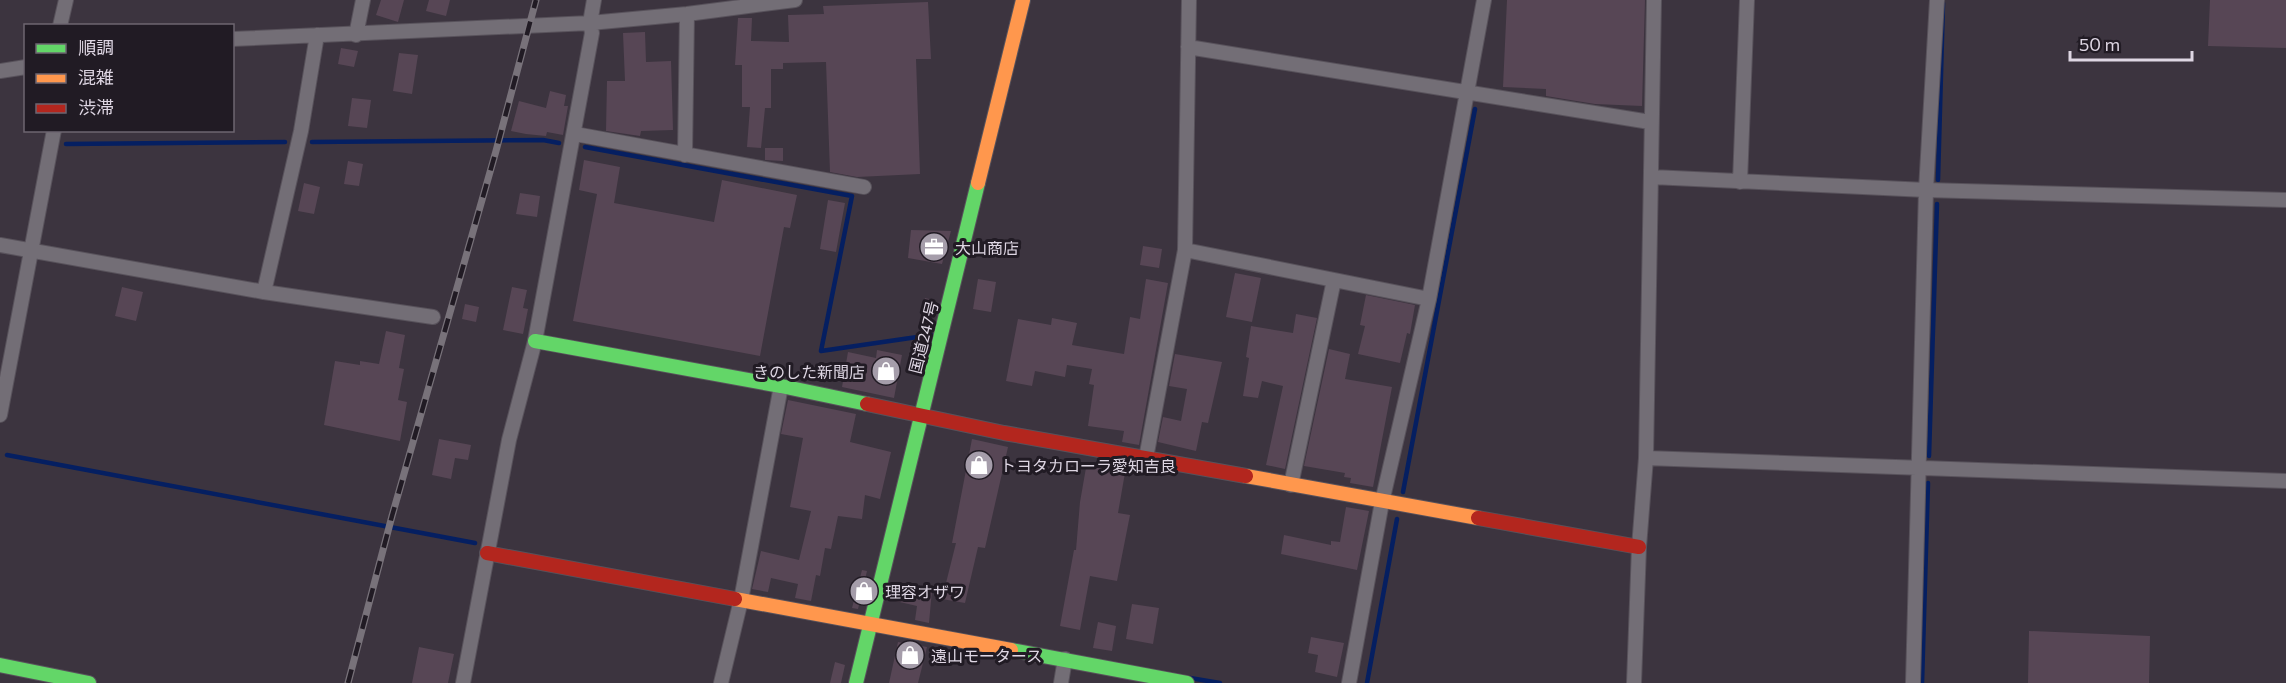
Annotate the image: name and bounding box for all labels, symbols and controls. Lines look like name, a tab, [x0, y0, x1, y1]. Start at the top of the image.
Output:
legend	[24, 24, 234, 132]
scale bar	[2070, 24, 2192, 62]
text: 50 m	[2079, 33, 2120, 55]
text: 順調	[78, 36, 114, 58]
text: 混雑	[78, 66, 114, 88]
text: 渋滞	[78, 96, 114, 118]
office icon: 大山商店	[918, 231, 950, 263]
place label: 大山商店	[955, 238, 1019, 257]
street label: 国道247号	[905, 299, 941, 375]
shop icon: きのした新聞店	[870, 355, 902, 387]
place label: きのした新聞店	[753, 362, 865, 381]
shop icon: トヨタカローラ愛知吉良	[963, 449, 995, 481]
place label: トヨタカローラ愛知吉良	[1000, 456, 1176, 475]
shop icon: 理容オザワ	[848, 575, 880, 607]
place label: 理容オザワ	[885, 582, 965, 601]
shop icon: 遠山モータース	[894, 639, 926, 671]
place label: 遠山モータース	[931, 646, 1042, 665]

